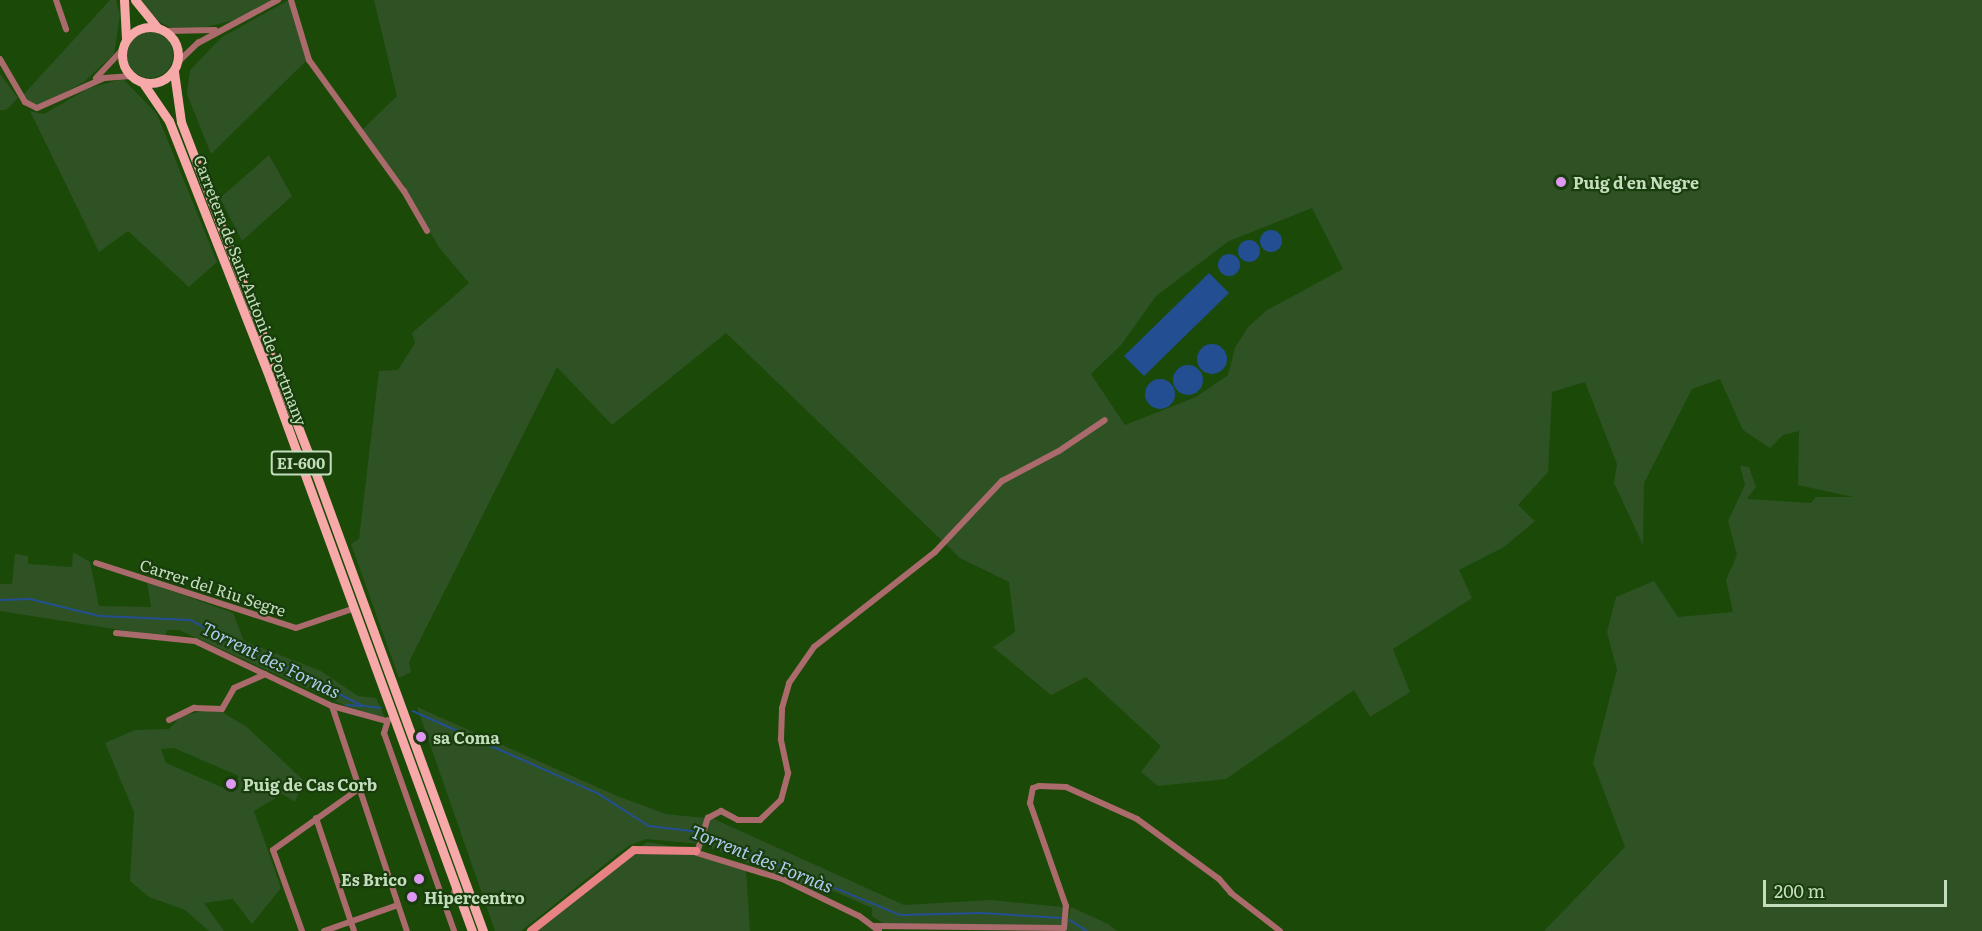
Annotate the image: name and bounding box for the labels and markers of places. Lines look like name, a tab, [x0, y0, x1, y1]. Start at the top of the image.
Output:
place label: Puig d'en Negre	[1573, 172, 1699, 192]
marker: Puig d'en Negre	[1554, 175, 1568, 189]
place label: sa Coma	[433, 727, 500, 747]
marker: sa Coma	[414, 730, 428, 744]
place label: Puig de Cas Corb	[243, 774, 377, 794]
marker: Puig de Cas Corb	[224, 777, 238, 791]
place label: Es Brico	[341, 869, 407, 889]
marker: Es Brico	[412, 872, 426, 886]
place label: Hipercentro	[424, 887, 525, 907]
marker: Hipercentro	[405, 890, 419, 904]

